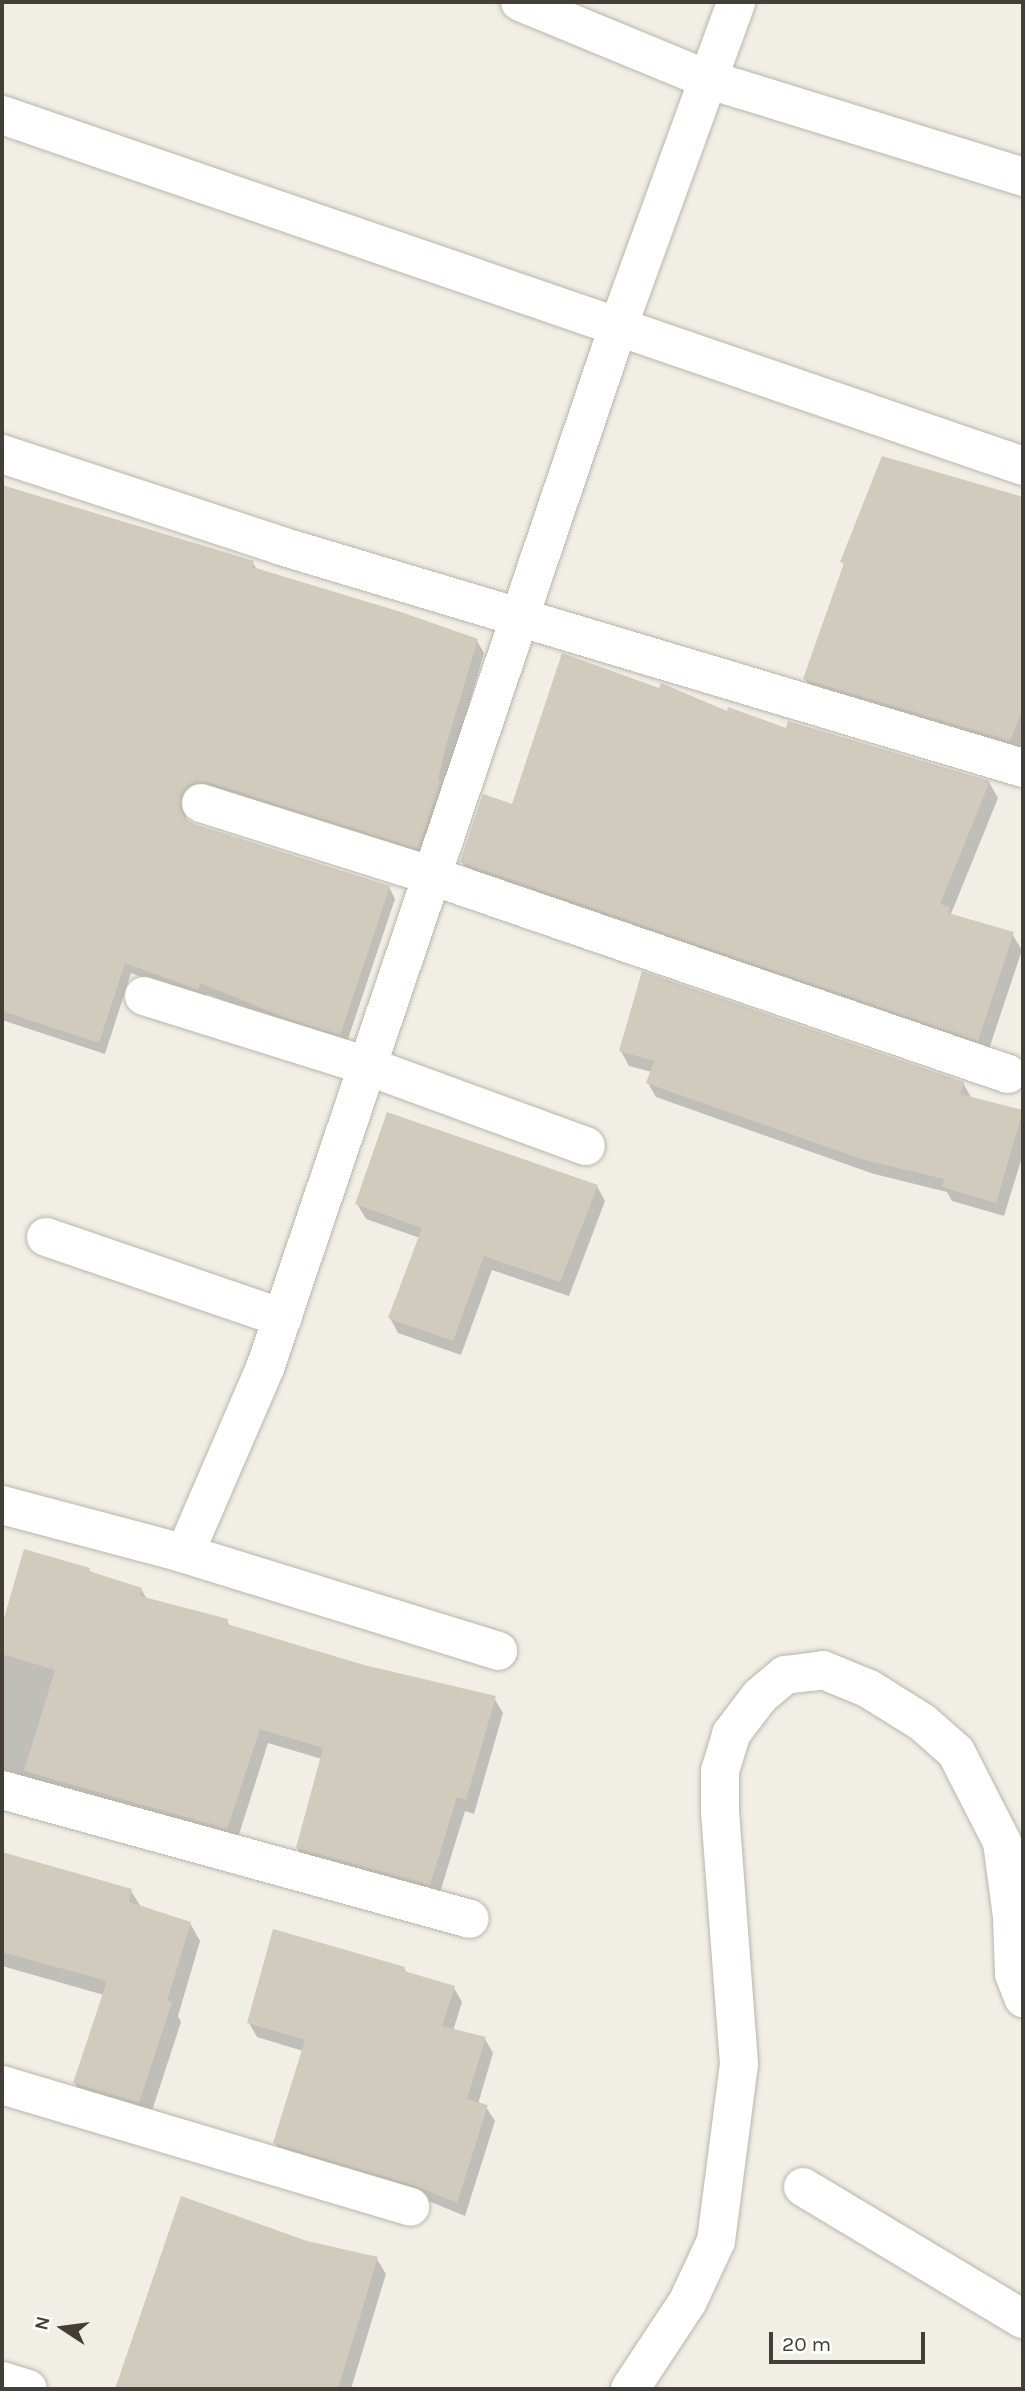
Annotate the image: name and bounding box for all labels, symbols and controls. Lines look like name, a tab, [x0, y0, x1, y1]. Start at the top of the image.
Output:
north arrow	[28, 2293, 98, 2363]
text: N	[30, 2314, 55, 2332]
scale bar	[773, 2318, 929, 2362]
text: 20 m	[782, 2332, 831, 2356]

